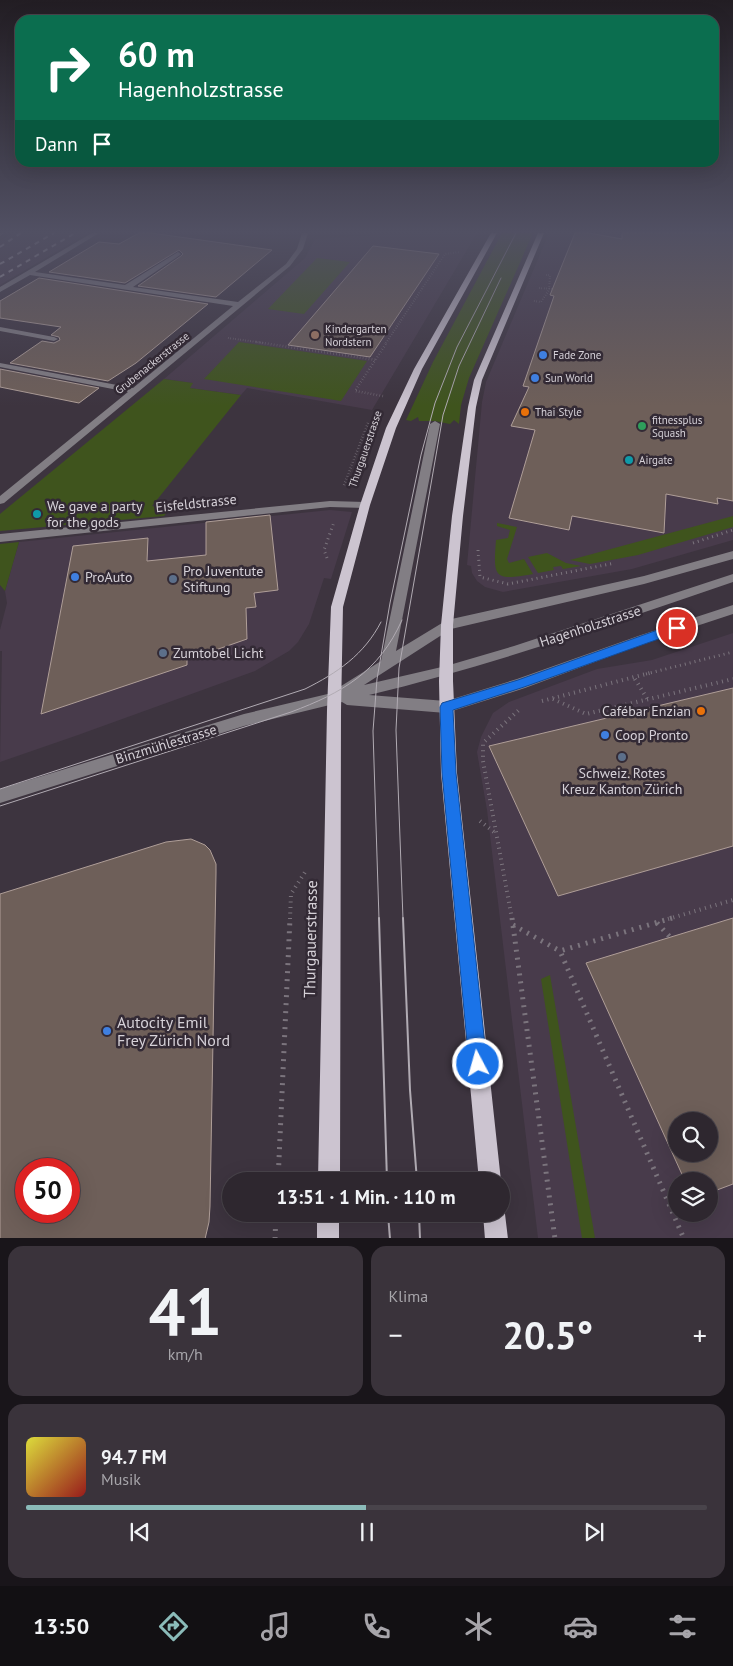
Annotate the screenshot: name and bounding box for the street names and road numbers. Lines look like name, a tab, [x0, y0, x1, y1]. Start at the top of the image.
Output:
street label: Grubenackerstrasse	[112, 329, 192, 397]
street label: Thurgauerstrasse	[345, 408, 385, 489]
street label: Eisfeldstrasse	[155, 490, 237, 516]
street label: Hagenholzstrasse	[537, 601, 643, 651]
street label: Binzmühlestrasse	[113, 720, 219, 768]
street label: Thurgauerstrasse	[299, 880, 321, 998]

